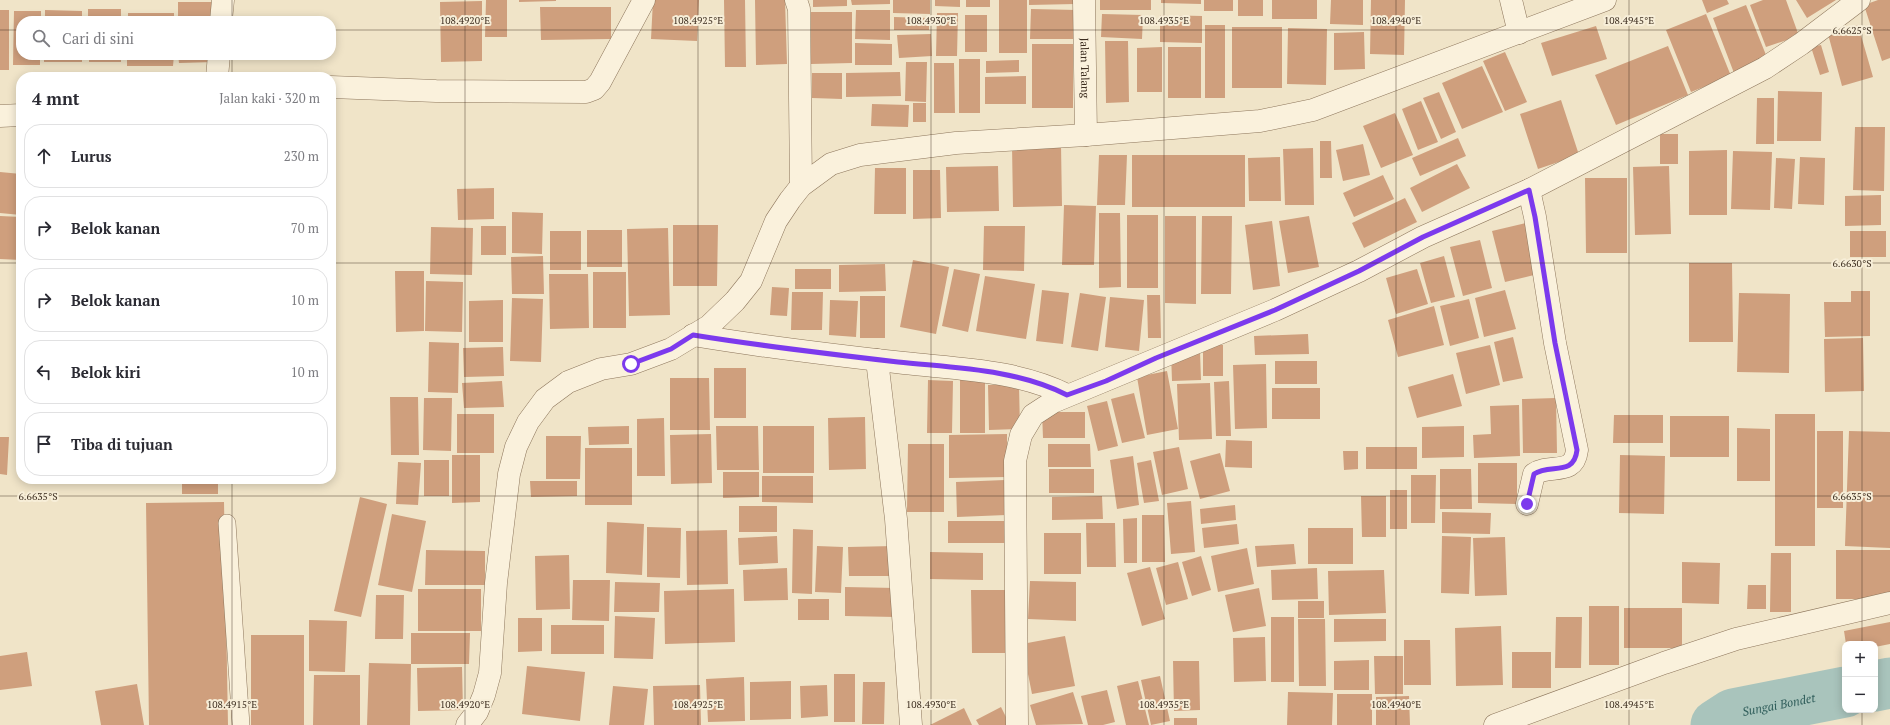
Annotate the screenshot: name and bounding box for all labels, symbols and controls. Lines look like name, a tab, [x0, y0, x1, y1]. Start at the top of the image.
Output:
text: 108.4920°E	[440, 14, 490, 27]
text: 108.4925°E	[673, 14, 723, 27]
text: 108.4930°E	[906, 14, 956, 27]
text: 108.4935°E	[1139, 14, 1189, 27]
text: 108.4940°E	[1371, 14, 1421, 27]
text: 108.4945°E	[1604, 14, 1654, 27]
search box	[16, 16, 336, 60]
text: 6.6625°S	[1832, 24, 1872, 37]
icon: search	[30, 27, 52, 49]
text: Cari di sini	[62, 28, 134, 48]
street label: Jalan Talang	[1078, 38, 1092, 99]
text: 4 mnt	[32, 87, 80, 110]
text: Jalan kaki · 320 m	[219, 89, 320, 107]
icon: ahead	[33, 145, 55, 167]
text: Lurus	[71, 146, 112, 166]
text: 230 m	[284, 147, 319, 165]
icon: right	[33, 217, 55, 239]
text: Belok kanan	[71, 218, 160, 238]
text: 70 m	[291, 219, 319, 237]
text: 6.6630°S	[1832, 257, 1872, 270]
icon: right	[33, 289, 55, 311]
text: Belok kanan	[71, 290, 160, 310]
text: 10 m	[291, 291, 319, 309]
route start	[622, 355, 640, 373]
icon: left	[33, 361, 55, 383]
text: Belok kiri	[71, 362, 141, 382]
text: 10 m	[291, 363, 319, 381]
icon: arrive	[33, 433, 55, 455]
text: Tiba di tujuan	[71, 434, 173, 454]
text: 6.6635°S	[18, 490, 58, 503]
text: 6.6635°S	[1832, 490, 1872, 503]
route end	[1518, 495, 1536, 513]
map controls	[1842, 641, 1878, 713]
button: +	[1842, 641, 1878, 677]
button: −	[1842, 677, 1878, 713]
water label: Sungai Bondet	[1741, 690, 1817, 719]
text: 108.4915°E	[207, 698, 257, 711]
text: 108.4920°E	[440, 698, 490, 711]
text: 108.4925°E	[673, 698, 723, 711]
text: 108.4930°E	[906, 698, 956, 711]
text: 108.4935°E	[1139, 698, 1189, 711]
text: 108.4940°E	[1371, 698, 1421, 711]
text: 108.4945°E	[1604, 698, 1654, 711]

